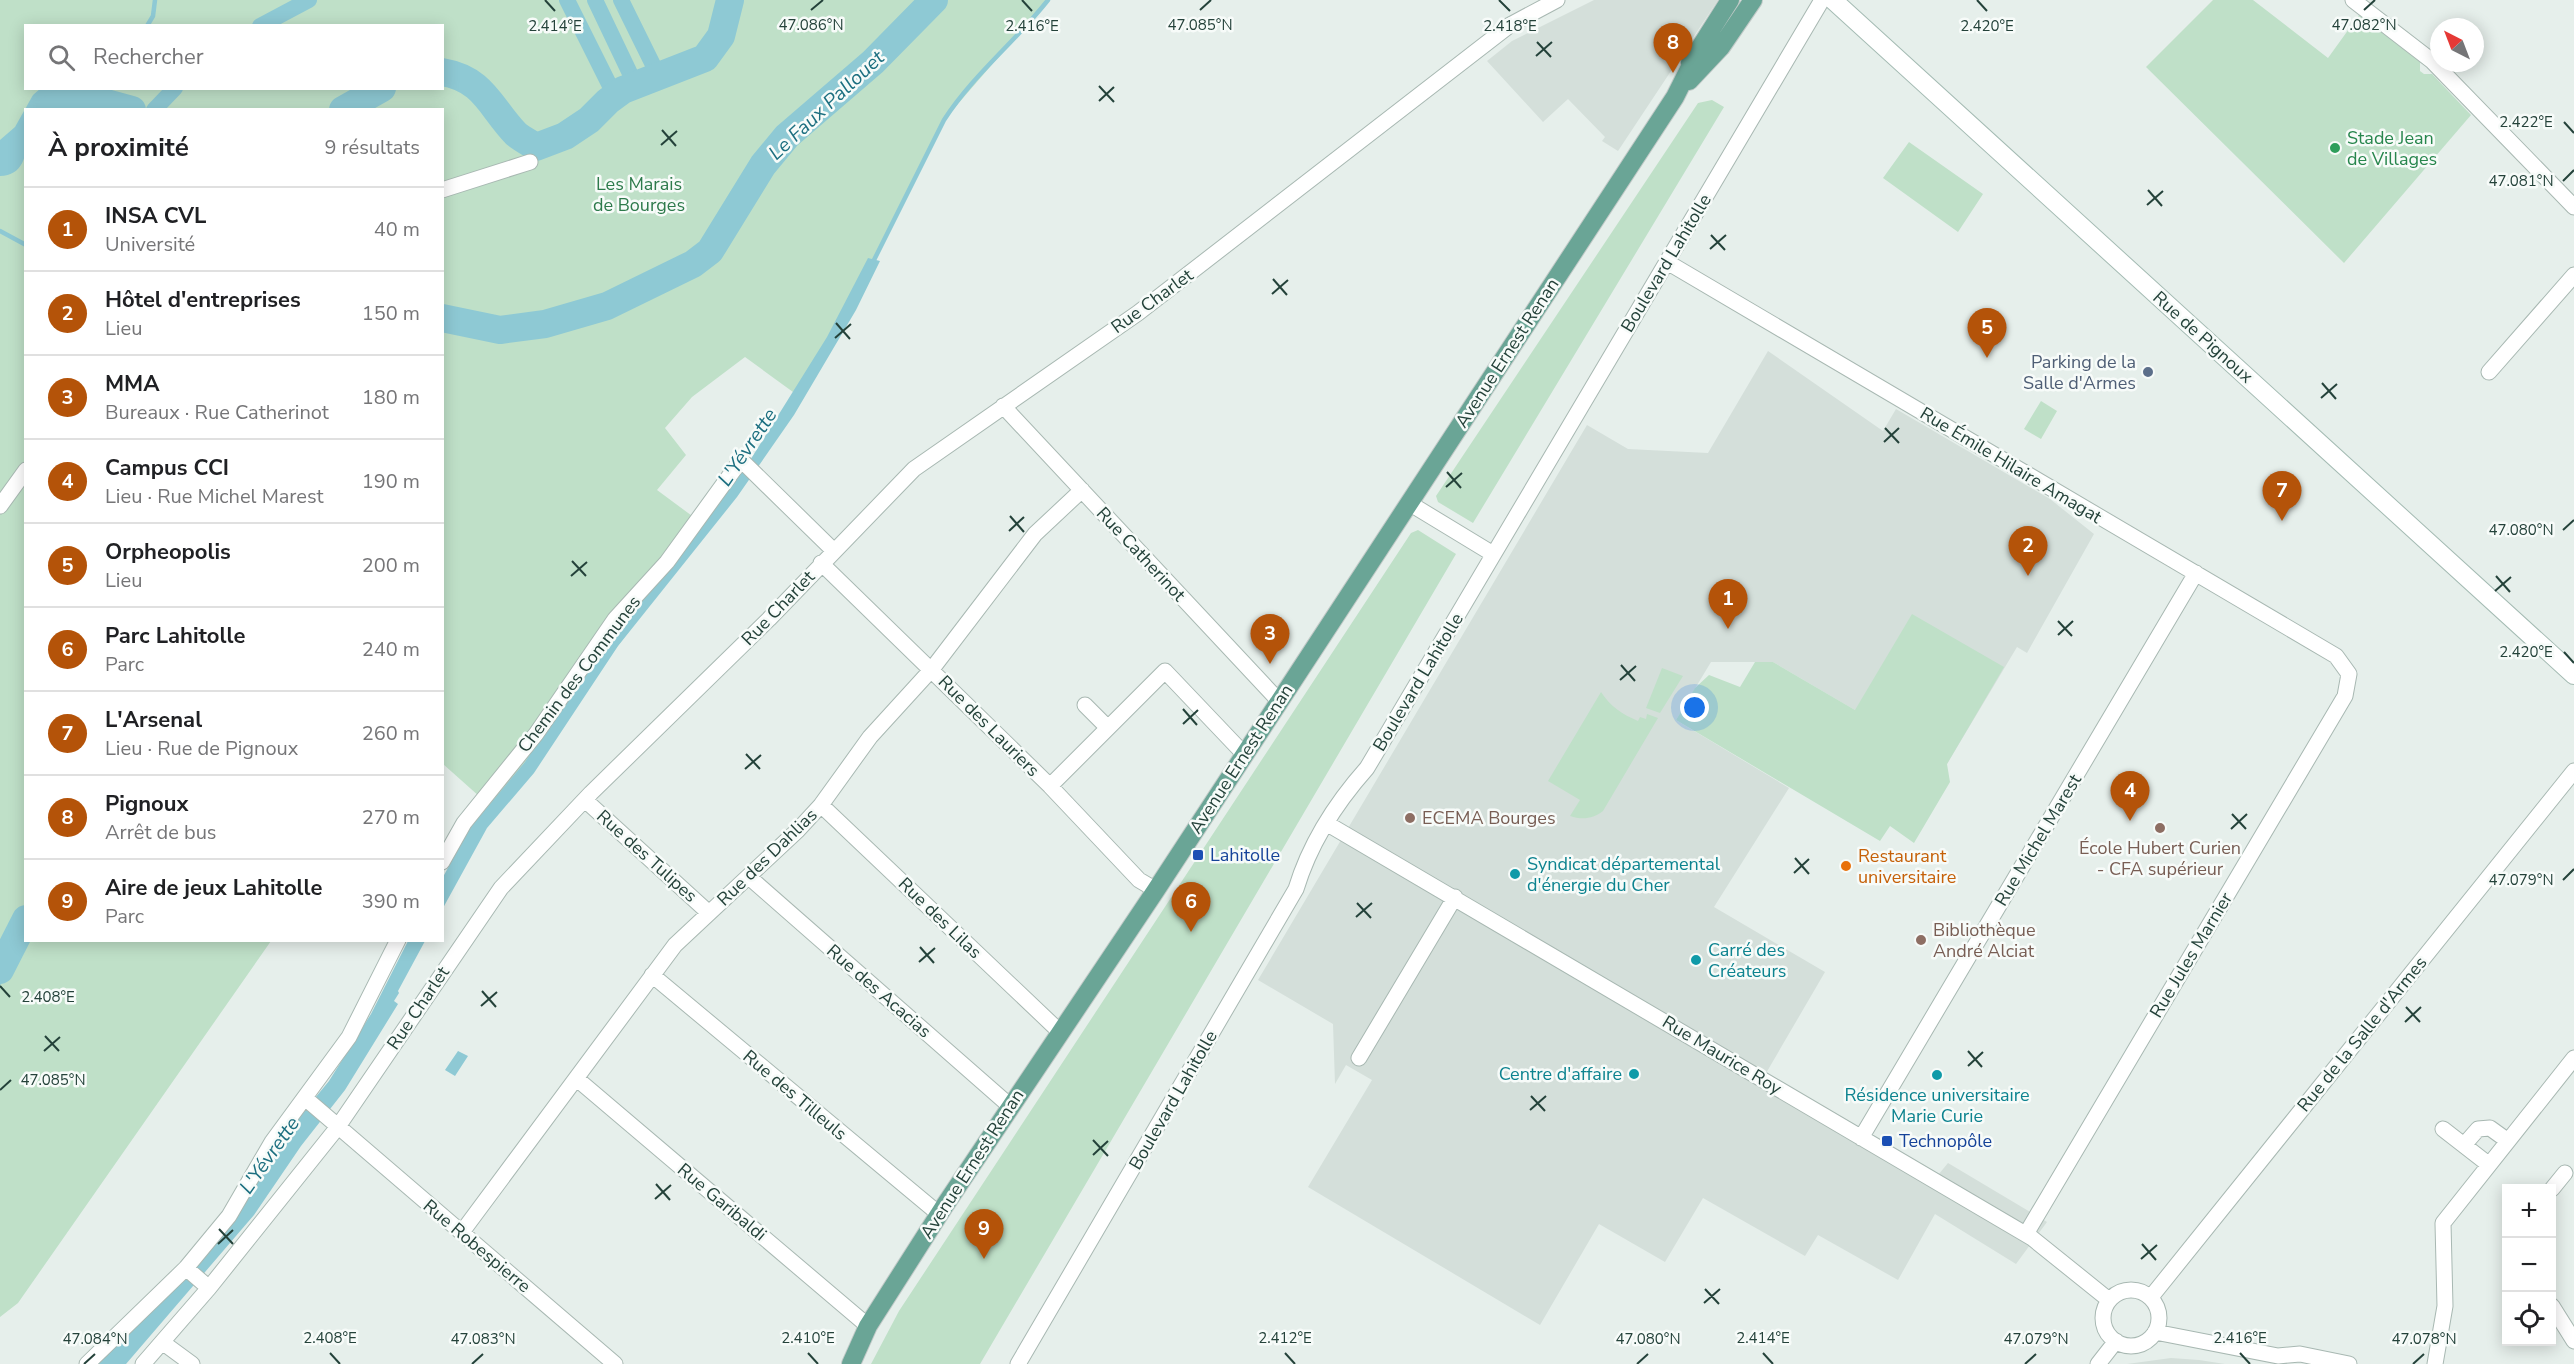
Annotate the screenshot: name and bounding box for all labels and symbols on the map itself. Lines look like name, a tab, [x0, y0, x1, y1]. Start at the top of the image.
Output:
text: 47.086°N	[778, 15, 844, 35]
text: 47.085°N	[1167, 15, 1233, 35]
text: 47.082°N	[2331, 15, 2397, 35]
text: 2.414°E	[528, 16, 582, 36]
text: 2.416°E	[1005, 16, 1059, 36]
text: 2.418°E	[1483, 16, 1537, 36]
text: 2.420°E	[1960, 16, 2014, 36]
north arrow	[2430, 18, 2484, 72]
pin: 8	[1654, 23, 1692, 73]
water label: Le Faux Pallouet	[763, 44, 891, 166]
text: 2.422°E	[2499, 112, 2553, 132]
place label: Stade Jean de Villages	[2347, 126, 2437, 171]
marker: Stade Jean de Villages	[2328, 141, 2342, 155]
text: 47.081°N	[2488, 171, 2554, 191]
park label: Les Marais de Bourges	[593, 172, 685, 217]
street label: Boulevard Lahitolle	[1615, 189, 1717, 337]
street label: Rue Charlet	[1106, 263, 1198, 339]
street label: Avenue Ernest Renan	[1450, 274, 1564, 432]
street label: Rue de Pignoux	[2148, 286, 2259, 389]
pin: 5	[1968, 308, 2006, 358]
place label: Parking de la Salle d'Armes	[2023, 350, 2136, 395]
marker: Parking de la Salle d'Armes	[2141, 365, 2155, 379]
street label: Rue Émile Hilaire Amagat	[1916, 401, 2107, 529]
water label: L'Yévrette	[712, 403, 784, 491]
pin: 7	[2262, 472, 2302, 521]
street label: Rue Catherinot	[1091, 502, 1191, 607]
text: 47.080°N	[2488, 520, 2554, 540]
pin: 2	[2008, 526, 2048, 576]
street label: Rue Charlet	[736, 565, 820, 651]
pin: 1	[1708, 580, 1748, 629]
street label: Chemin des Communes	[512, 591, 646, 757]
street label: Boulevard Lahitolle	[1367, 608, 1469, 756]
pin: 3	[1250, 614, 1290, 664]
text: 2.420°E	[2499, 642, 2553, 662]
street label: Rue des Lauriers	[933, 670, 1045, 782]
street label: Avenue Ernest Renan	[1184, 680, 1298, 838]
your location	[1680, 693, 1709, 722]
street label: Rue Michel Marest	[1989, 769, 2087, 910]
pin: 4	[2110, 772, 2150, 821]
street label: Rue des Dahlias	[712, 803, 822, 911]
street label: Rue des Tulipes	[592, 804, 702, 908]
place label: ECEMA Bourges	[1422, 806, 1556, 830]
marker: ECEMA Bourges	[1403, 811, 1417, 825]
marker: École Hubert Curien - CFA supérieur	[2153, 821, 2167, 835]
place label: École Hubert Curien - CFA supérieur	[2079, 836, 2241, 881]
place label: Lahitolle	[1210, 843, 1280, 867]
place label: Restaurant universitaire	[1858, 844, 1956, 889]
marker: Lahitolle	[1191, 848, 1205, 862]
place label: Syndicat départemental d'énergie du Cher	[1527, 852, 1721, 897]
marker: Restaurant universitaire	[1839, 859, 1853, 873]
marker: Syndicat départemental d'énergie du Cher	[1508, 867, 1522, 881]
text: 47.079°N	[2488, 870, 2554, 890]
street label: Rue des Lilas	[893, 872, 987, 964]
pin: 6	[1172, 882, 1210, 932]
street label: Rue Jules Marnier	[2144, 887, 2238, 1022]
place label: Bibliothèque André Alciat	[1933, 918, 2036, 963]
marker: Bibliothèque André Alciat	[1914, 933, 1928, 947]
place label: Carré des Créateurs	[1708, 938, 1786, 983]
street label: Rue des Acacias	[822, 939, 936, 1043]
street label: Rue de la Salle d'Armes	[2292, 951, 2432, 1117]
marker: Carré des Créateurs	[1689, 953, 1703, 967]
street label: Rue Charlet	[381, 961, 455, 1054]
text: 2.408°E	[21, 987, 75, 1007]
street label: Rue Maurice Roy	[1658, 1010, 1787, 1101]
street label: Boulevard Lahitolle	[1123, 1026, 1223, 1174]
street label: Rue des Tilleuls	[738, 1044, 852, 1146]
place label: Centre d'affaire	[1499, 1062, 1622, 1086]
marker: Centre d'affaire	[1627, 1067, 1641, 1081]
marker: Résidence universitaire Marie Curie	[1930, 1068, 1944, 1082]
text: 47.085°N	[20, 1070, 86, 1090]
place label: Résidence universitaire Marie Curie	[1844, 1083, 2030, 1128]
street label: Avenue Ernest Renan	[915, 1085, 1029, 1243]
water label: L'Yévrette	[233, 1111, 306, 1199]
place label: Technopôle	[1899, 1129, 1992, 1153]
marker: Technopôle	[1880, 1134, 1894, 1148]
street label: Rue Garibaldi	[672, 1158, 772, 1246]
street label: Rue Robespierre	[418, 1194, 536, 1298]
pin: 9	[964, 1210, 1004, 1259]
text: 2.408°E	[303, 1328, 357, 1348]
text: 2.410°E	[781, 1328, 835, 1348]
text: 2.412°E	[1258, 1328, 1312, 1348]
text: 2.414°E	[1736, 1328, 1790, 1348]
text: 2.416°E	[2213, 1328, 2267, 1348]
text: 47.084°N	[62, 1329, 128, 1349]
text: 47.083°N	[450, 1329, 516, 1349]
text: 47.080°N	[1615, 1329, 1681, 1349]
text: 47.079°N	[2003, 1329, 2069, 1349]
text: 47.078°N	[2391, 1329, 2457, 1349]

